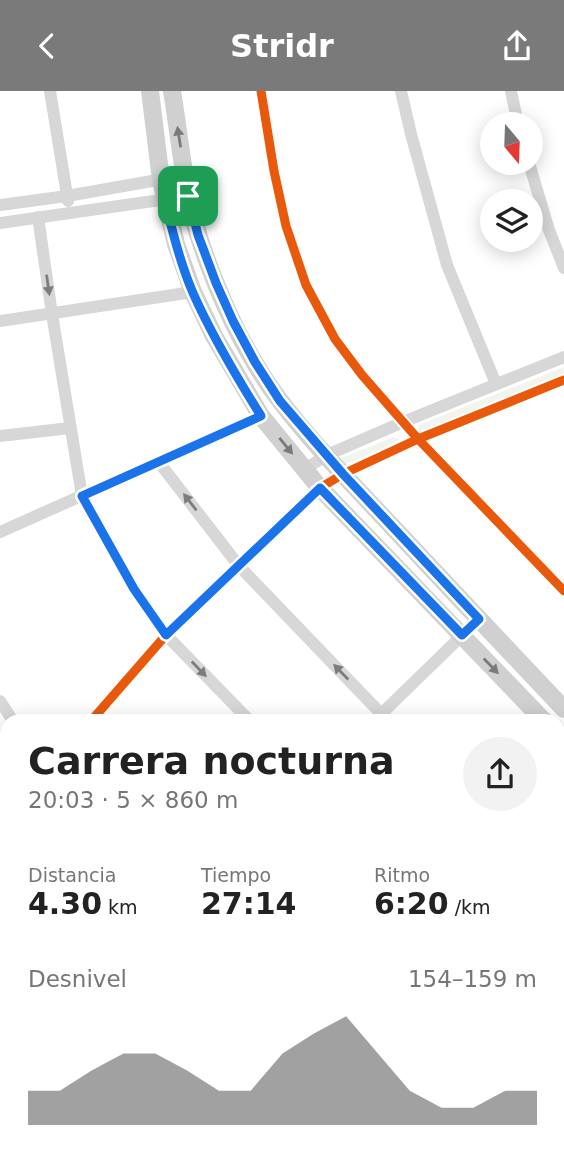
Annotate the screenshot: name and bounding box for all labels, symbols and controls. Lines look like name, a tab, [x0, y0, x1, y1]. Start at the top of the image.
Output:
icon: back	[28, 27, 66, 65]
text: Stridr	[230, 27, 334, 65]
icon: share	[498, 27, 536, 65]
north arrow	[480, 112, 542, 175]
map controls	[480, 112, 543, 252]
one-way arrow	[173, 125, 184, 147]
pin	[158, 166, 218, 226]
icon: arrive	[169, 177, 207, 215]
button: layers	[480, 189, 543, 252]
one-way arrow	[43, 274, 54, 296]
one-way arrow	[278, 436, 293, 454]
one-way arrow	[183, 493, 197, 511]
one-way arrow	[483, 657, 500, 674]
one-way arrow	[191, 660, 207, 677]
one-way arrow	[332, 663, 349, 680]
button: share	[463, 737, 537, 811]
text: Carrera nocturna	[28, 739, 395, 783]
text: 20:03 · 5 × 860 m	[28, 787, 238, 813]
text: Distancia	[28, 864, 116, 886]
text: Tiempo	[201, 864, 271, 886]
text: Ritmo	[374, 864, 430, 886]
text: 4.30	[28, 886, 102, 921]
text: 27:14	[201, 886, 297, 921]
text: 6:20	[374, 886, 449, 921]
text: km	[102, 896, 138, 918]
text: /km	[449, 896, 491, 918]
text: Desnivel	[28, 966, 127, 992]
text: 154–159 m	[408, 966, 537, 992]

